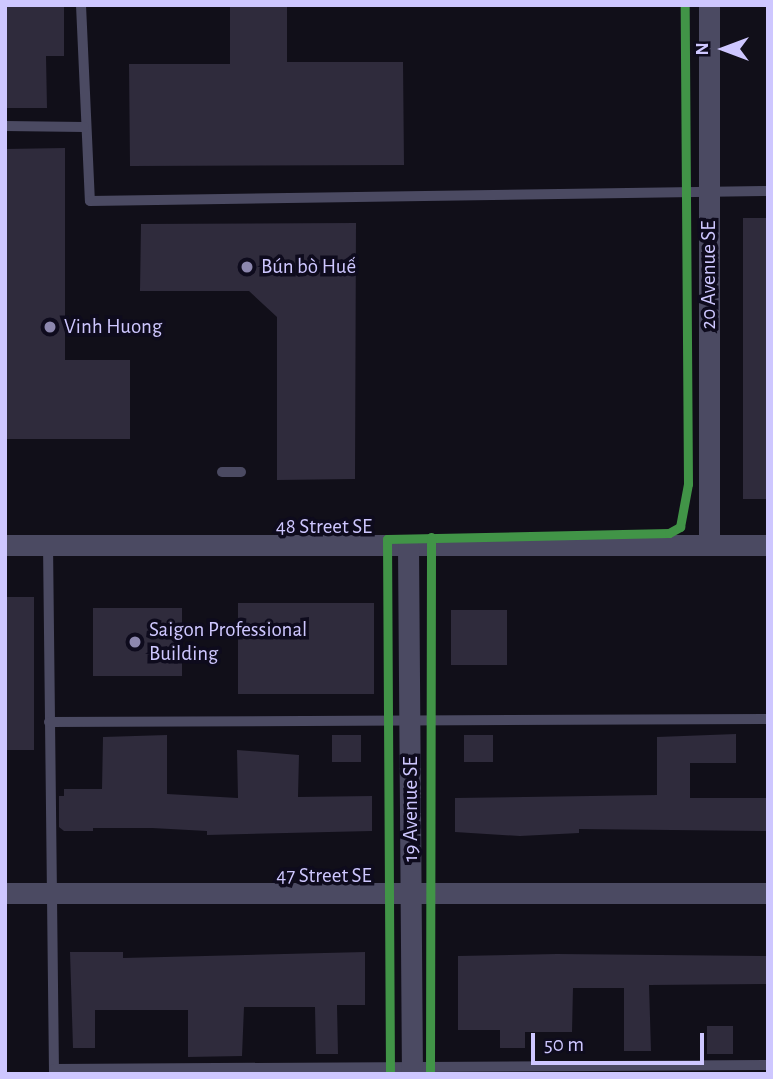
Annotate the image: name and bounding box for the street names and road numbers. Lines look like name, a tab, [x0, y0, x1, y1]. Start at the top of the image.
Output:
street label: 20 Avenue SE	[696, 221, 722, 329]
street label: 48 Street SE	[276, 514, 372, 540]
street label: 19 Avenue SE	[398, 756, 424, 862]
street label: 47 Street SE	[276, 863, 372, 889]

